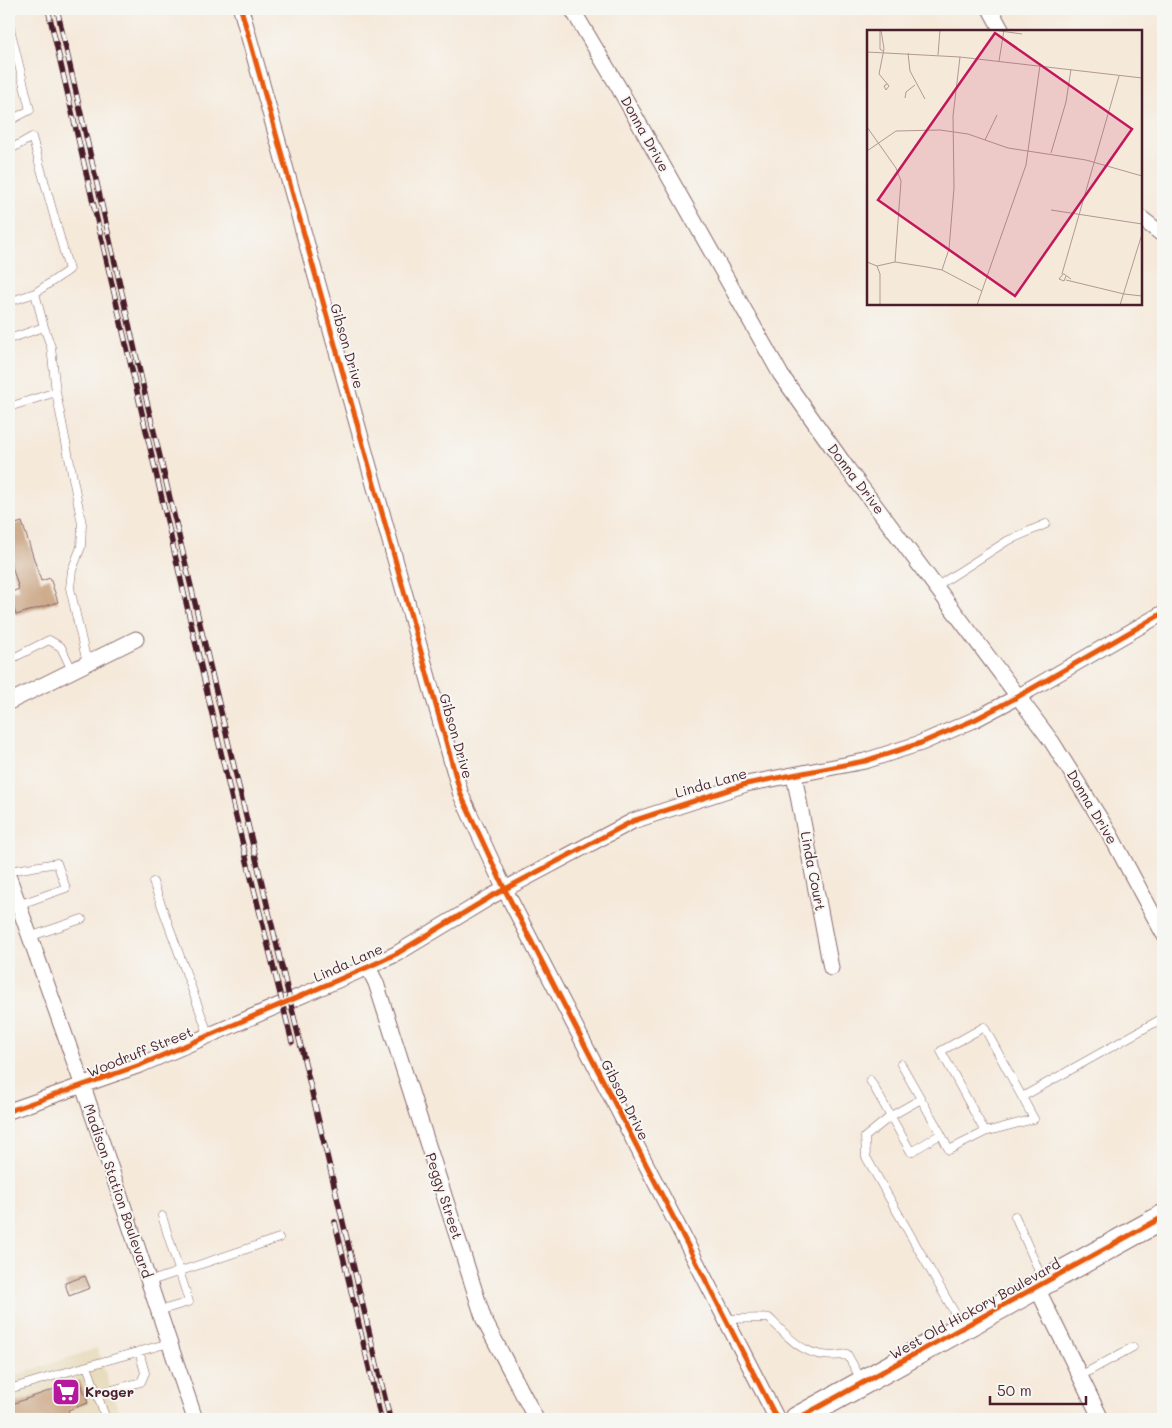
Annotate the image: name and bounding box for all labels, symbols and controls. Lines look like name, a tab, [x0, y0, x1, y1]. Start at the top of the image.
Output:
inset map	[867, 30, 1142, 305]
street label: Donna Drive	[617, 93, 674, 175]
street label: Gibson Drive	[326, 301, 369, 391]
street label: Donna Drive	[824, 440, 889, 518]
street label: Gibson Drive	[435, 691, 478, 781]
street label: Linda Lane	[673, 763, 749, 802]
street label: Donna Drive	[1063, 766, 1122, 847]
street label: Linda Court	[796, 830, 831, 912]
street label: Linda Lane	[310, 939, 385, 986]
street label: Woodruff Street	[84, 1022, 195, 1081]
street label: Gibson Drive	[597, 1056, 654, 1143]
street label: Madison Station Boulevard	[80, 1101, 157, 1281]
street label: Peggy Street	[422, 1150, 467, 1241]
street label: West Old Hickory Boulevard	[886, 1254, 1064, 1363]
scale bar	[990, 1373, 1086, 1405]
supermarket icon: Kroger	[51, 1377, 81, 1407]
text: 50 m	[997, 1380, 1032, 1400]
place label: Kroger	[85, 1382, 134, 1401]

